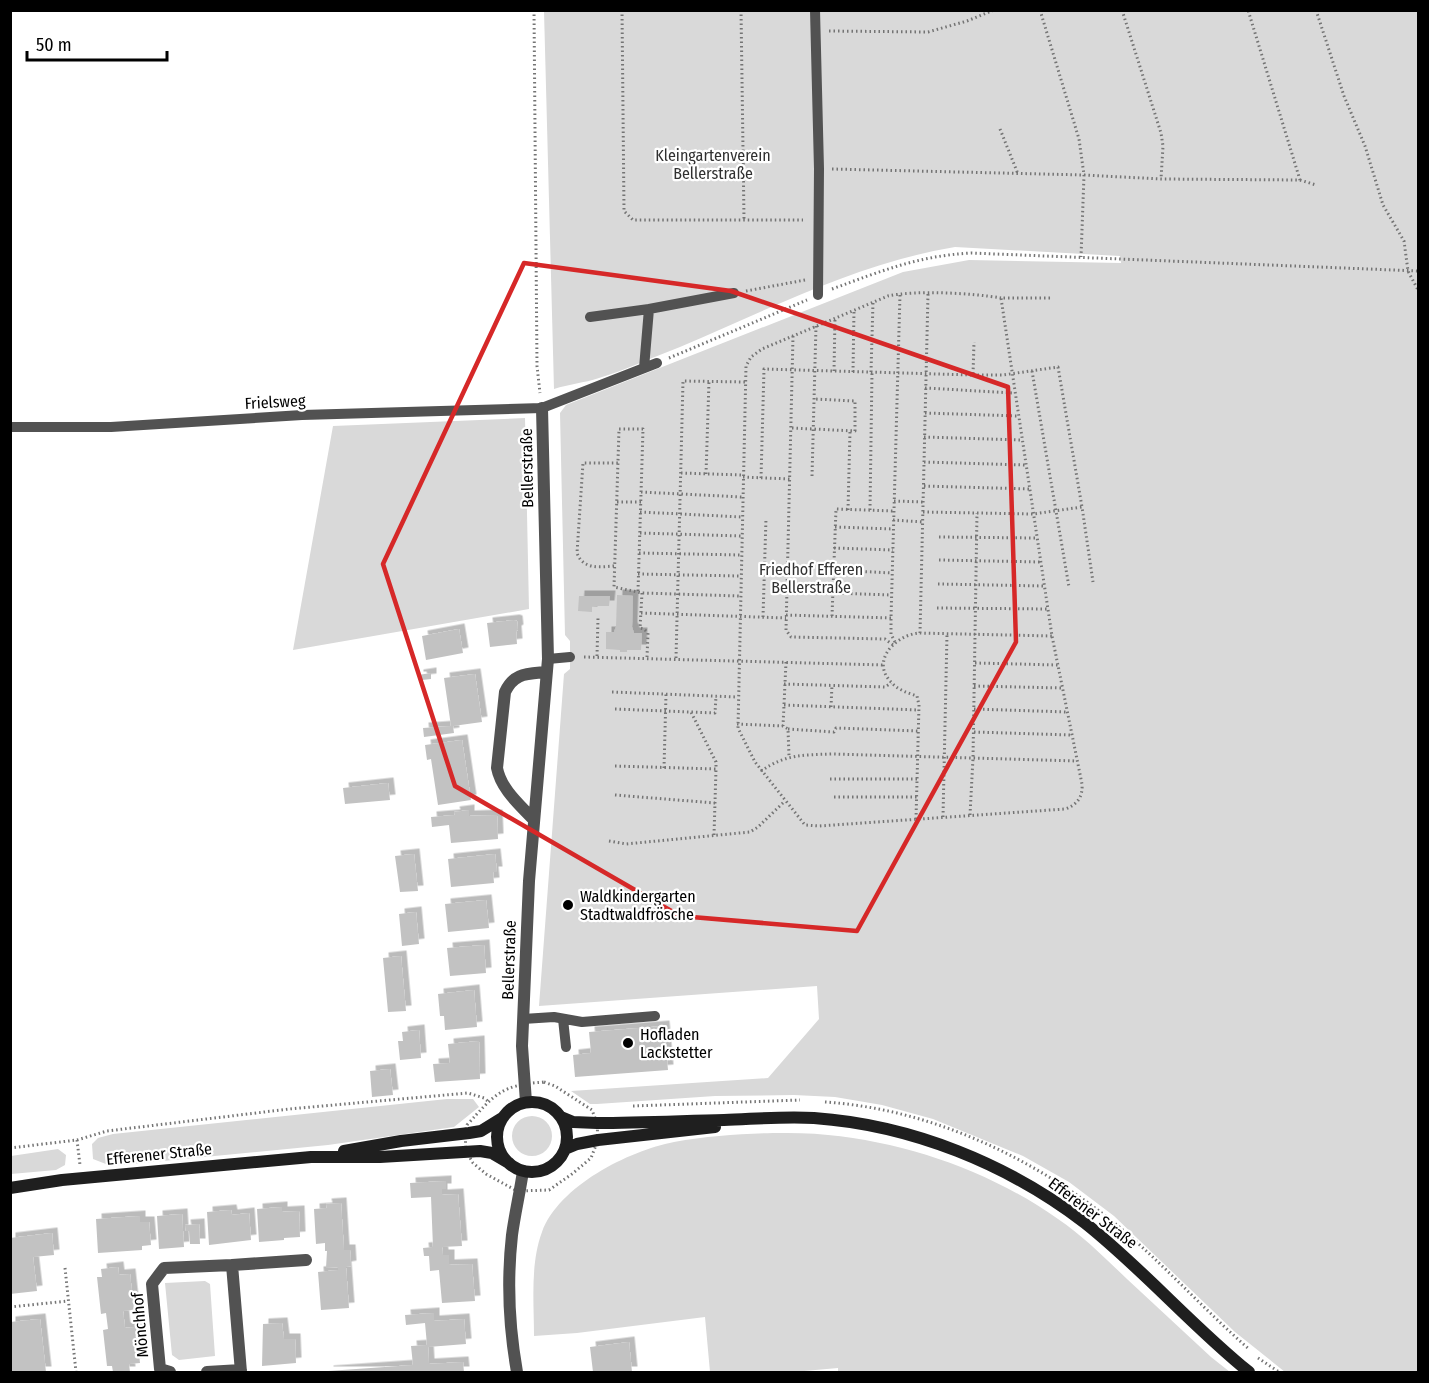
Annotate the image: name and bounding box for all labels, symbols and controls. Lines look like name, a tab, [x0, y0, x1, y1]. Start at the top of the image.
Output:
scale bar	[27, 24, 166, 62]
text: 50 m	[36, 34, 72, 56]
park label: Kleingartenverein Bellerstraße	[655, 146, 771, 183]
street label: Frielsweg	[244, 391, 306, 413]
street label: Bellerstraße	[517, 428, 537, 508]
park label: Friedhof Efferen Bellerstraße	[759, 560, 863, 597]
place label: Waldkindergarten Stadtwaldfrösche	[580, 887, 696, 924]
marker: Waldkindergarten Stadtwaldfrösche	[561, 898, 575, 912]
street label: Bellerstraße	[498, 920, 520, 1000]
place label: Hofladen Lackstetter	[640, 1025, 713, 1062]
marker: Hofladen Lackstetter	[621, 1036, 635, 1050]
street label: Efferener Straße	[105, 1139, 213, 1169]
street label: Efferener Straße	[1045, 1174, 1141, 1253]
street label: Mönchhof	[128, 1291, 152, 1358]

